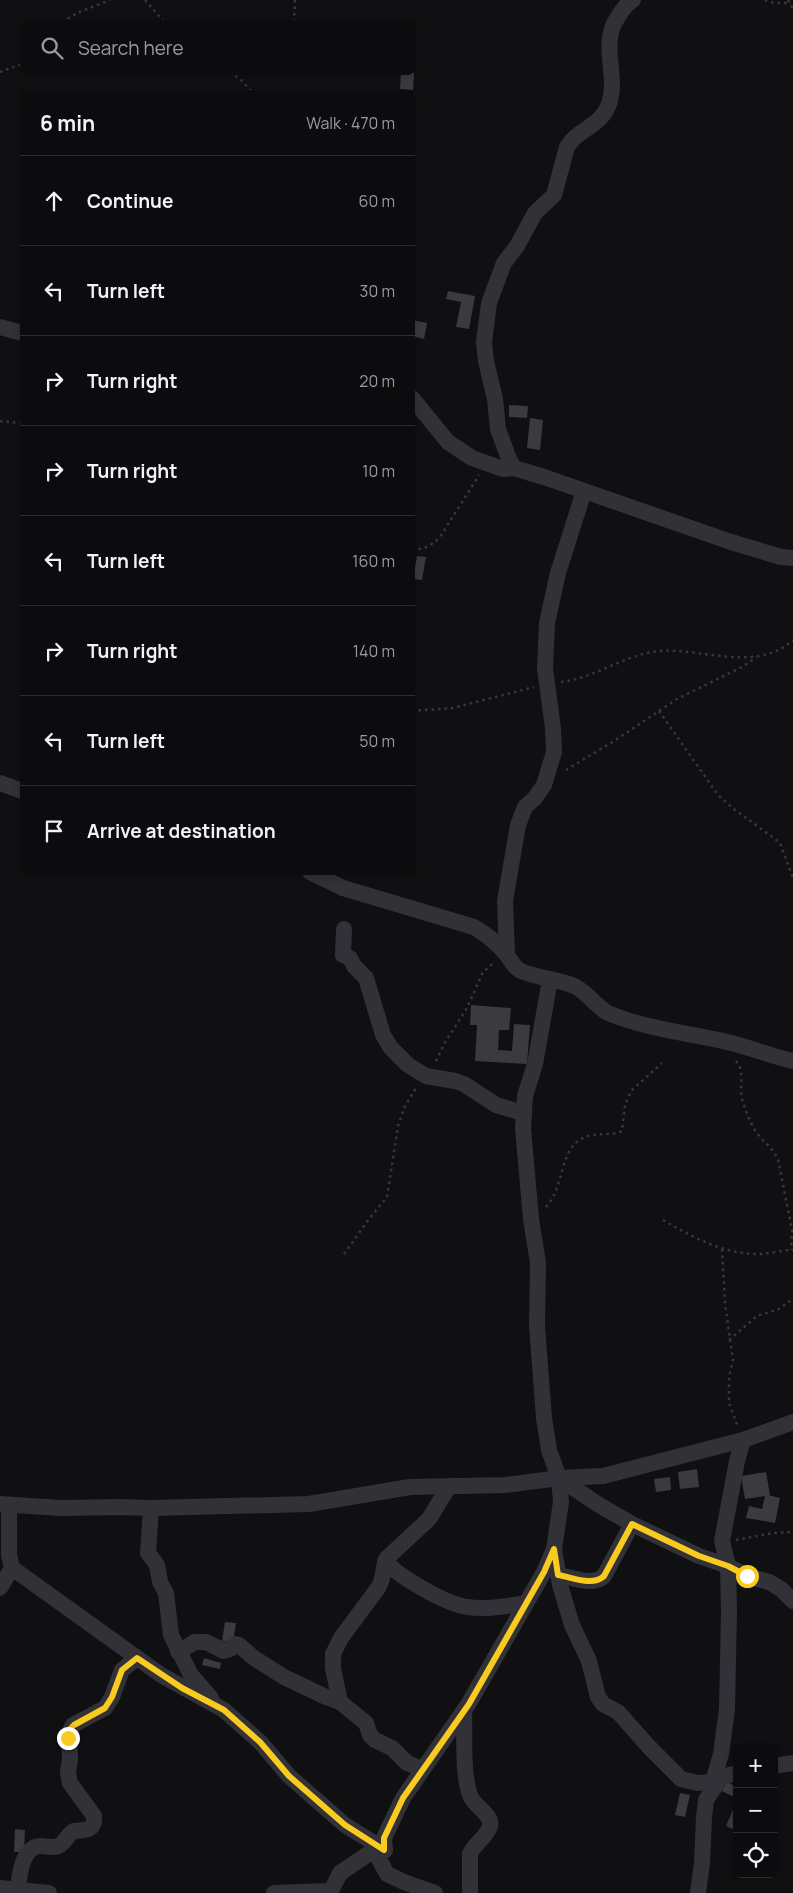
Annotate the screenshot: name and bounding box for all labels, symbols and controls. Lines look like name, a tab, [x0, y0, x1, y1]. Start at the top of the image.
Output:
search box	[20, 20, 415, 75]
icon: search	[38, 34, 66, 62]
text: Search here	[78, 35, 184, 61]
text: 6 min	[40, 109, 95, 137]
text: Walk · 470 m	[306, 112, 395, 134]
icon: ahead	[40, 187, 68, 215]
text: Continue	[87, 188, 173, 214]
text: 60 m	[359, 190, 395, 212]
icon: left	[40, 277, 68, 305]
text: Turn left	[87, 278, 165, 304]
text: 30 m	[360, 280, 395, 302]
icon: right	[40, 367, 68, 395]
text: Turn right	[87, 368, 177, 394]
text: 20 m	[359, 370, 395, 392]
icon: right	[40, 457, 68, 485]
text: Turn right	[87, 458, 177, 484]
text: 10 m	[362, 460, 395, 482]
icon: left	[40, 547, 68, 575]
text: Turn left	[87, 548, 165, 574]
text: 160 m	[352, 550, 395, 572]
icon: right	[40, 637, 68, 665]
text: Turn right	[87, 638, 177, 664]
text: 140 m	[353, 640, 395, 662]
icon: left	[40, 727, 68, 755]
text: Turn left	[87, 728, 165, 754]
text: 50 m	[359, 730, 395, 752]
icon: arrive	[40, 817, 68, 845]
text: Arrive at destination	[87, 818, 276, 844]
route start	[736, 1565, 759, 1588]
route end	[57, 1727, 80, 1750]
map controls	[733, 1743, 778, 1878]
button: +	[733, 1743, 778, 1788]
button: −	[733, 1788, 778, 1833]
button: locate	[733, 1833, 778, 1878]

